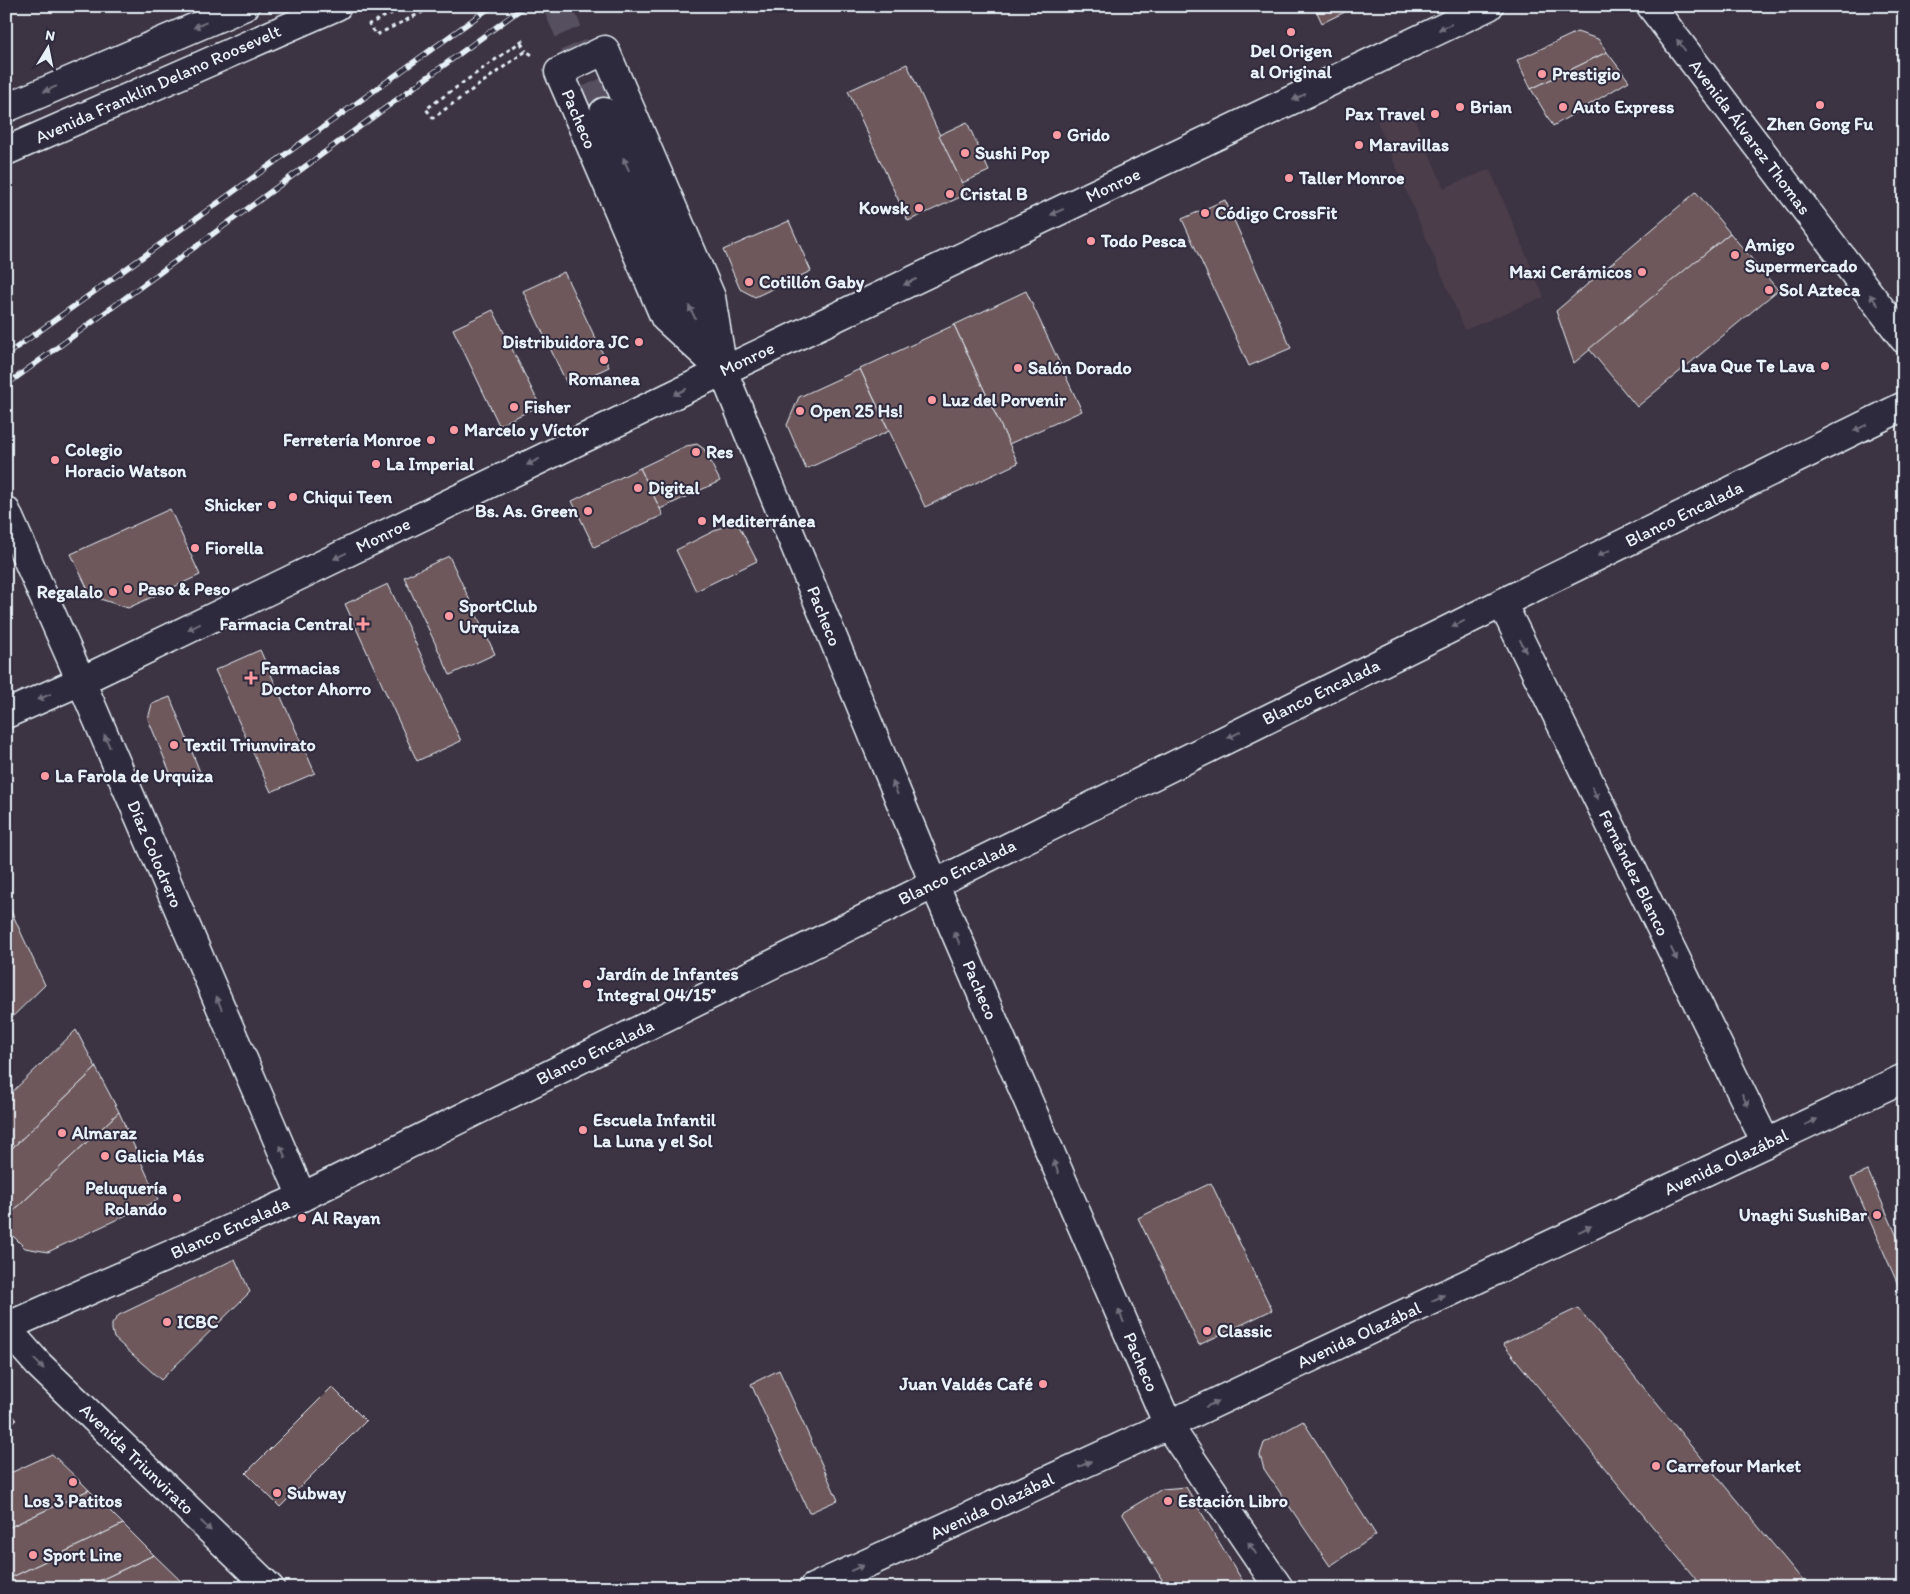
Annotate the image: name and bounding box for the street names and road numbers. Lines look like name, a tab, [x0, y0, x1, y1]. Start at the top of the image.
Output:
street label: Avenida Franklin Delano Roosevelt	[32, 20, 284, 148]
street label: Avenida Álvarez Thomas	[1684, 55, 1816, 219]
street label: Pacheco	[557, 86, 601, 152]
street label: Monroe	[1082, 163, 1144, 207]
street label: Monroe	[716, 337, 778, 381]
street label: Blanco Encalada	[1622, 476, 1747, 552]
street label: Monroe	[352, 512, 414, 558]
street label: Pacheco	[802, 583, 846, 649]
street label: Blanco Encalada	[1259, 654, 1384, 730]
street label: Díaz Colodrero	[122, 797, 188, 911]
street label: Fernández Blanco	[1594, 806, 1674, 940]
street label: Blanco Encalada	[895, 834, 1020, 910]
street label: Pacheco	[958, 957, 1002, 1023]
street label: Blanco Encalada	[533, 1014, 658, 1090]
street label: Avenida Olazábal	[1661, 1124, 1791, 1200]
street label: Blanco Encalada	[167, 1192, 293, 1264]
street label: Avenida Olazábal	[1294, 1297, 1424, 1373]
street label: Pacheco	[1119, 1329, 1163, 1395]
street label: Avenida Triunvirato	[75, 1399, 199, 1519]
street label: Avenida Olazábal	[927, 1468, 1057, 1544]

